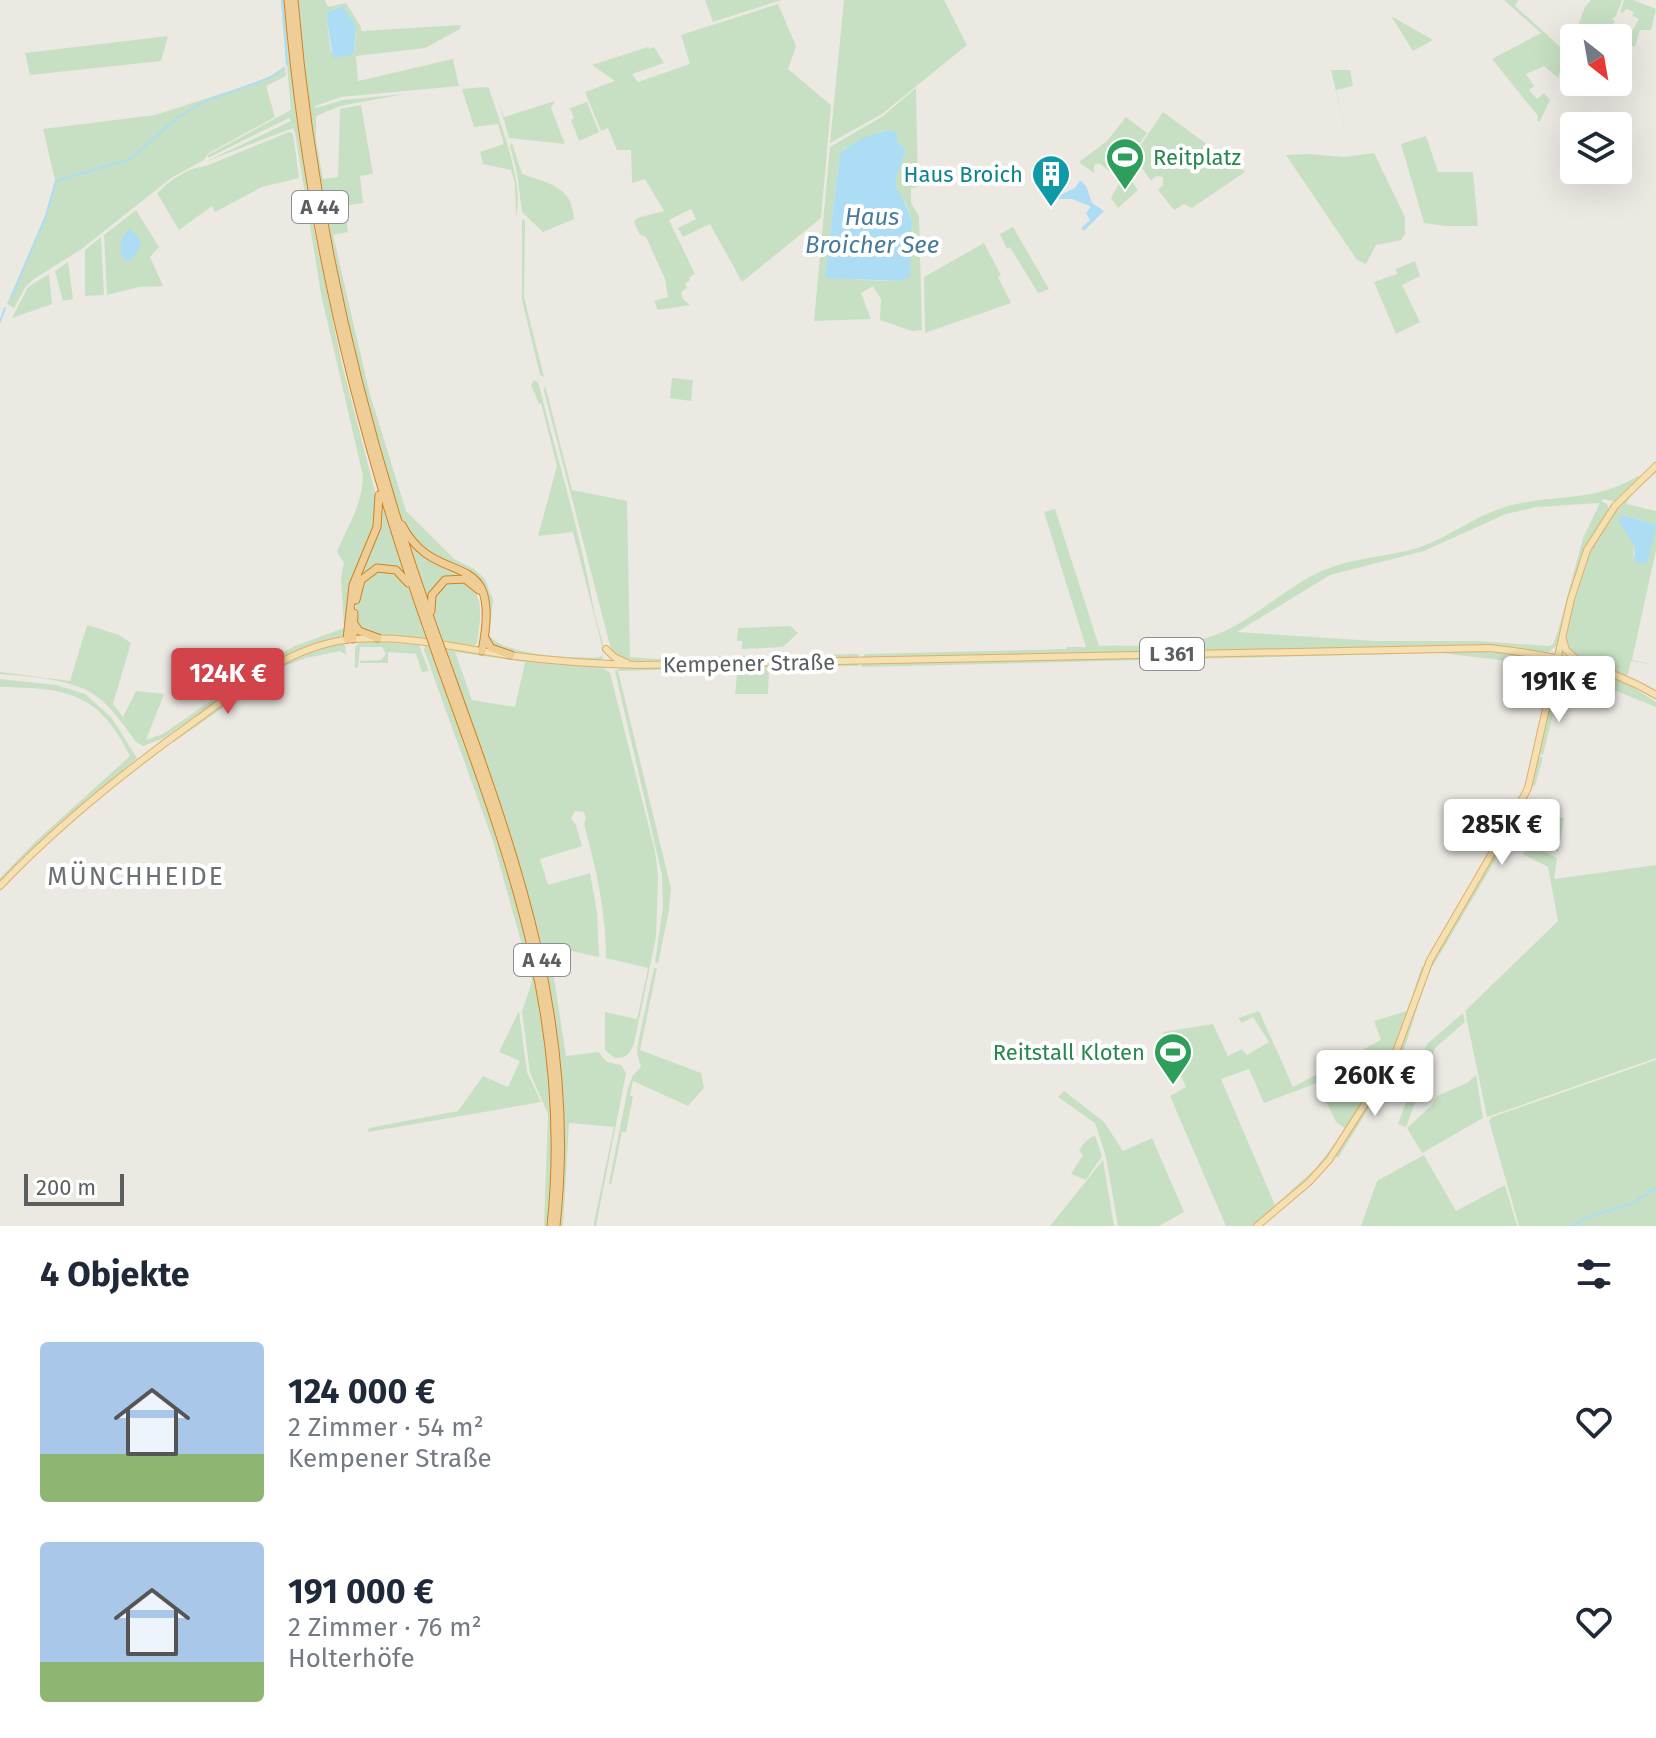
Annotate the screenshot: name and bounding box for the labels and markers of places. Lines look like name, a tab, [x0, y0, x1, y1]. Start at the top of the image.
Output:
sports icon: Reitplatz	[1104, 136, 1146, 191]
place label: Reitplatz	[1153, 144, 1241, 171]
building icon: Haus Broich	[1030, 153, 1072, 208]
place label: Haus Broich	[903, 161, 1023, 188]
pin: 124K €	[163, 648, 293, 716]
pin: 191K €	[1494, 656, 1624, 724]
pin: 285K €	[1437, 799, 1567, 867]
sports icon: Reitstall Kloten	[1152, 1031, 1194, 1086]
place label: Reitstall Kloten	[993, 1039, 1145, 1066]
pin: 260K €	[1310, 1050, 1440, 1118]

